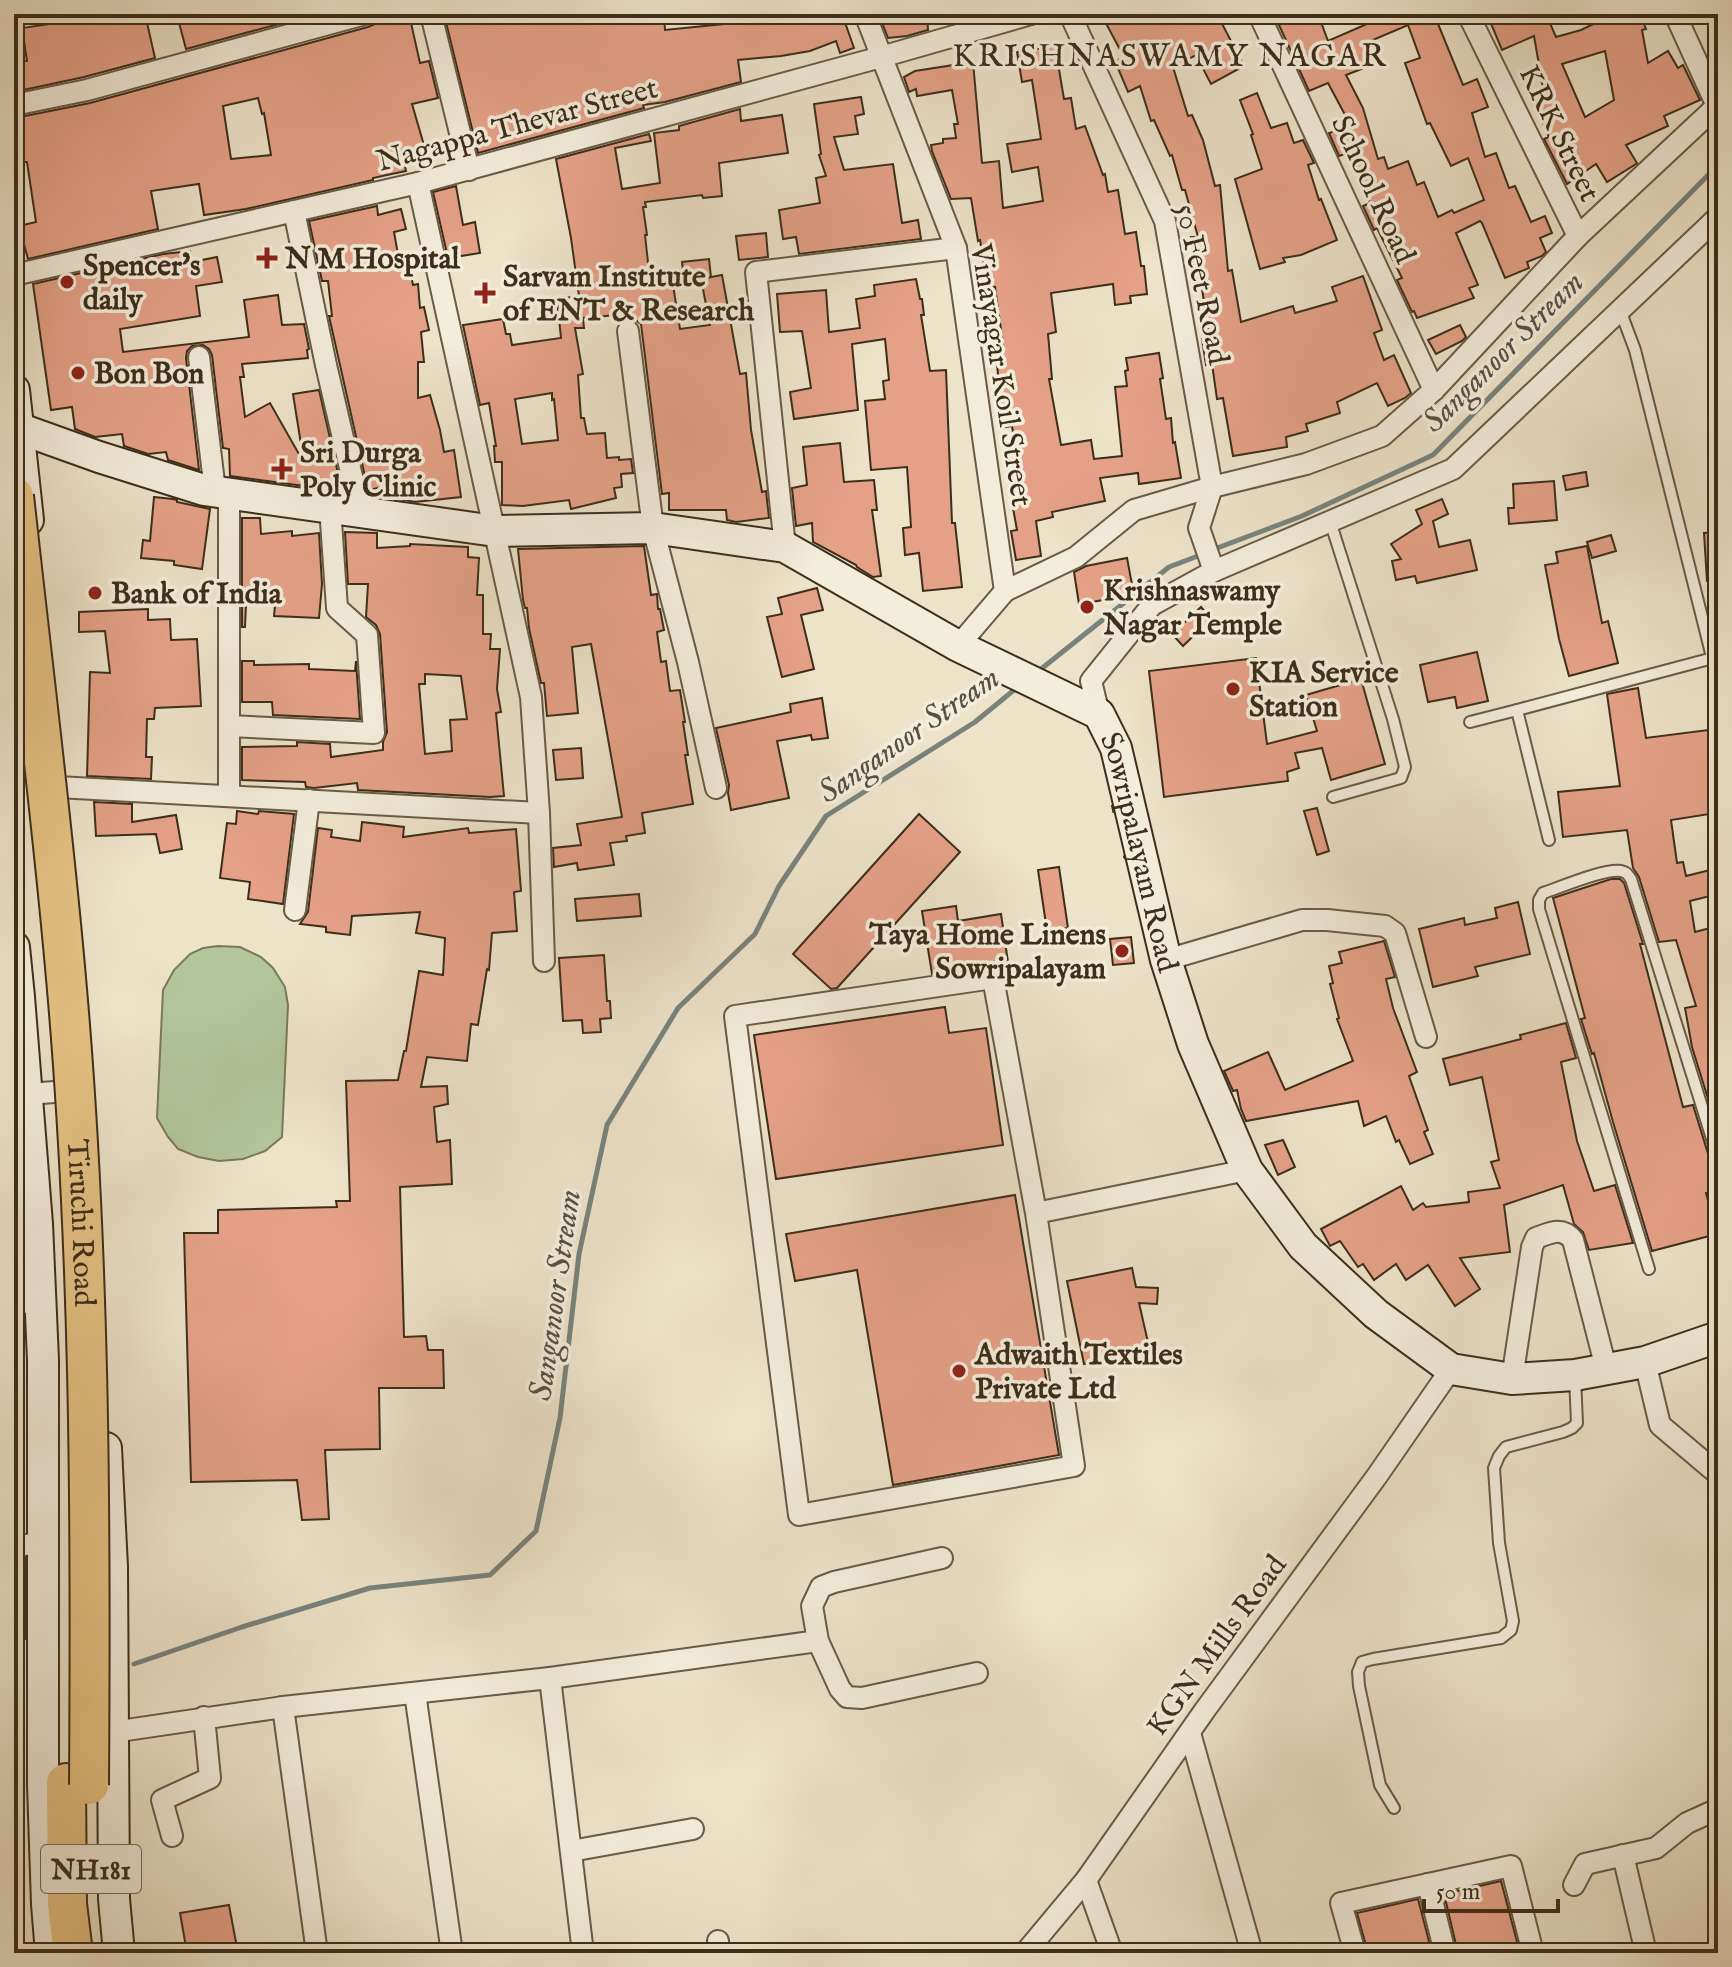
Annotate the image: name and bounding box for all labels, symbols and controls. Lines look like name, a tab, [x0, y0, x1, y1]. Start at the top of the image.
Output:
district label: KRISHNASWAMY NAGAR	[953, 37, 1387, 78]
street label: KRK Street	[1509, 59, 1608, 208]
street label: Nagappa Thevar Street	[373, 70, 662, 182]
street label: School Road	[1321, 110, 1423, 271]
street label: 50 Feet Road	[1166, 201, 1237, 369]
street label: Vinayagar Koil Street	[960, 240, 1040, 509]
place label: N M Hospital	[284, 241, 461, 279]
marker: N M Hospital	[256, 247, 278, 269]
place label: Spencer's daily	[83, 248, 201, 320]
place label: Sarvam Institute of ENT & Research	[503, 259, 755, 331]
water label: Sanganoor Stream	[1414, 263, 1593, 442]
marker: Spencer's daily	[58, 273, 76, 291]
marker: Sarvam Institute of ENT & Research	[474, 282, 496, 304]
place label: Bon Bon	[94, 356, 204, 394]
marker: Bon Bon	[69, 364, 87, 382]
place label: Sri Durga Poly Clinic	[300, 435, 437, 507]
marker: Sri Durga Poly Clinic	[271, 458, 293, 480]
place label: Krishnaswamy Nagar Temple	[1102, 573, 1282, 645]
place label: Bank of India	[111, 576, 283, 614]
marker: Bank of India	[86, 584, 104, 602]
marker: Krishnaswamy Nagar Temple	[1078, 598, 1096, 616]
place label: KIA Service Station	[1249, 655, 1399, 727]
water label: Sanganoor Stream	[811, 658, 1008, 814]
marker: KIA Service Station	[1224, 680, 1242, 698]
street label: Sowripalayam Road	[1090, 726, 1186, 978]
place label: Taya Home Linens Sowripalayam	[868, 917, 1106, 989]
marker: Taya Home Linens Sowripalayam	[1113, 942, 1131, 960]
street label: Tiruchi Road	[57, 1138, 102, 1308]
water label: Sanganoor Stream	[521, 1187, 592, 1403]
place label: Adwaith Textiles Private Ltd	[974, 1337, 1183, 1409]
marker: Adwaith Textiles Private Ltd	[950, 1362, 968, 1380]
street label: KGN Mills Road	[1139, 1547, 1297, 1744]
road number: NH181	[41, 1845, 141, 1893]
scale bar	[1424, 1863, 1558, 1913]
text: 50 m	[1436, 1877, 1480, 1908]

